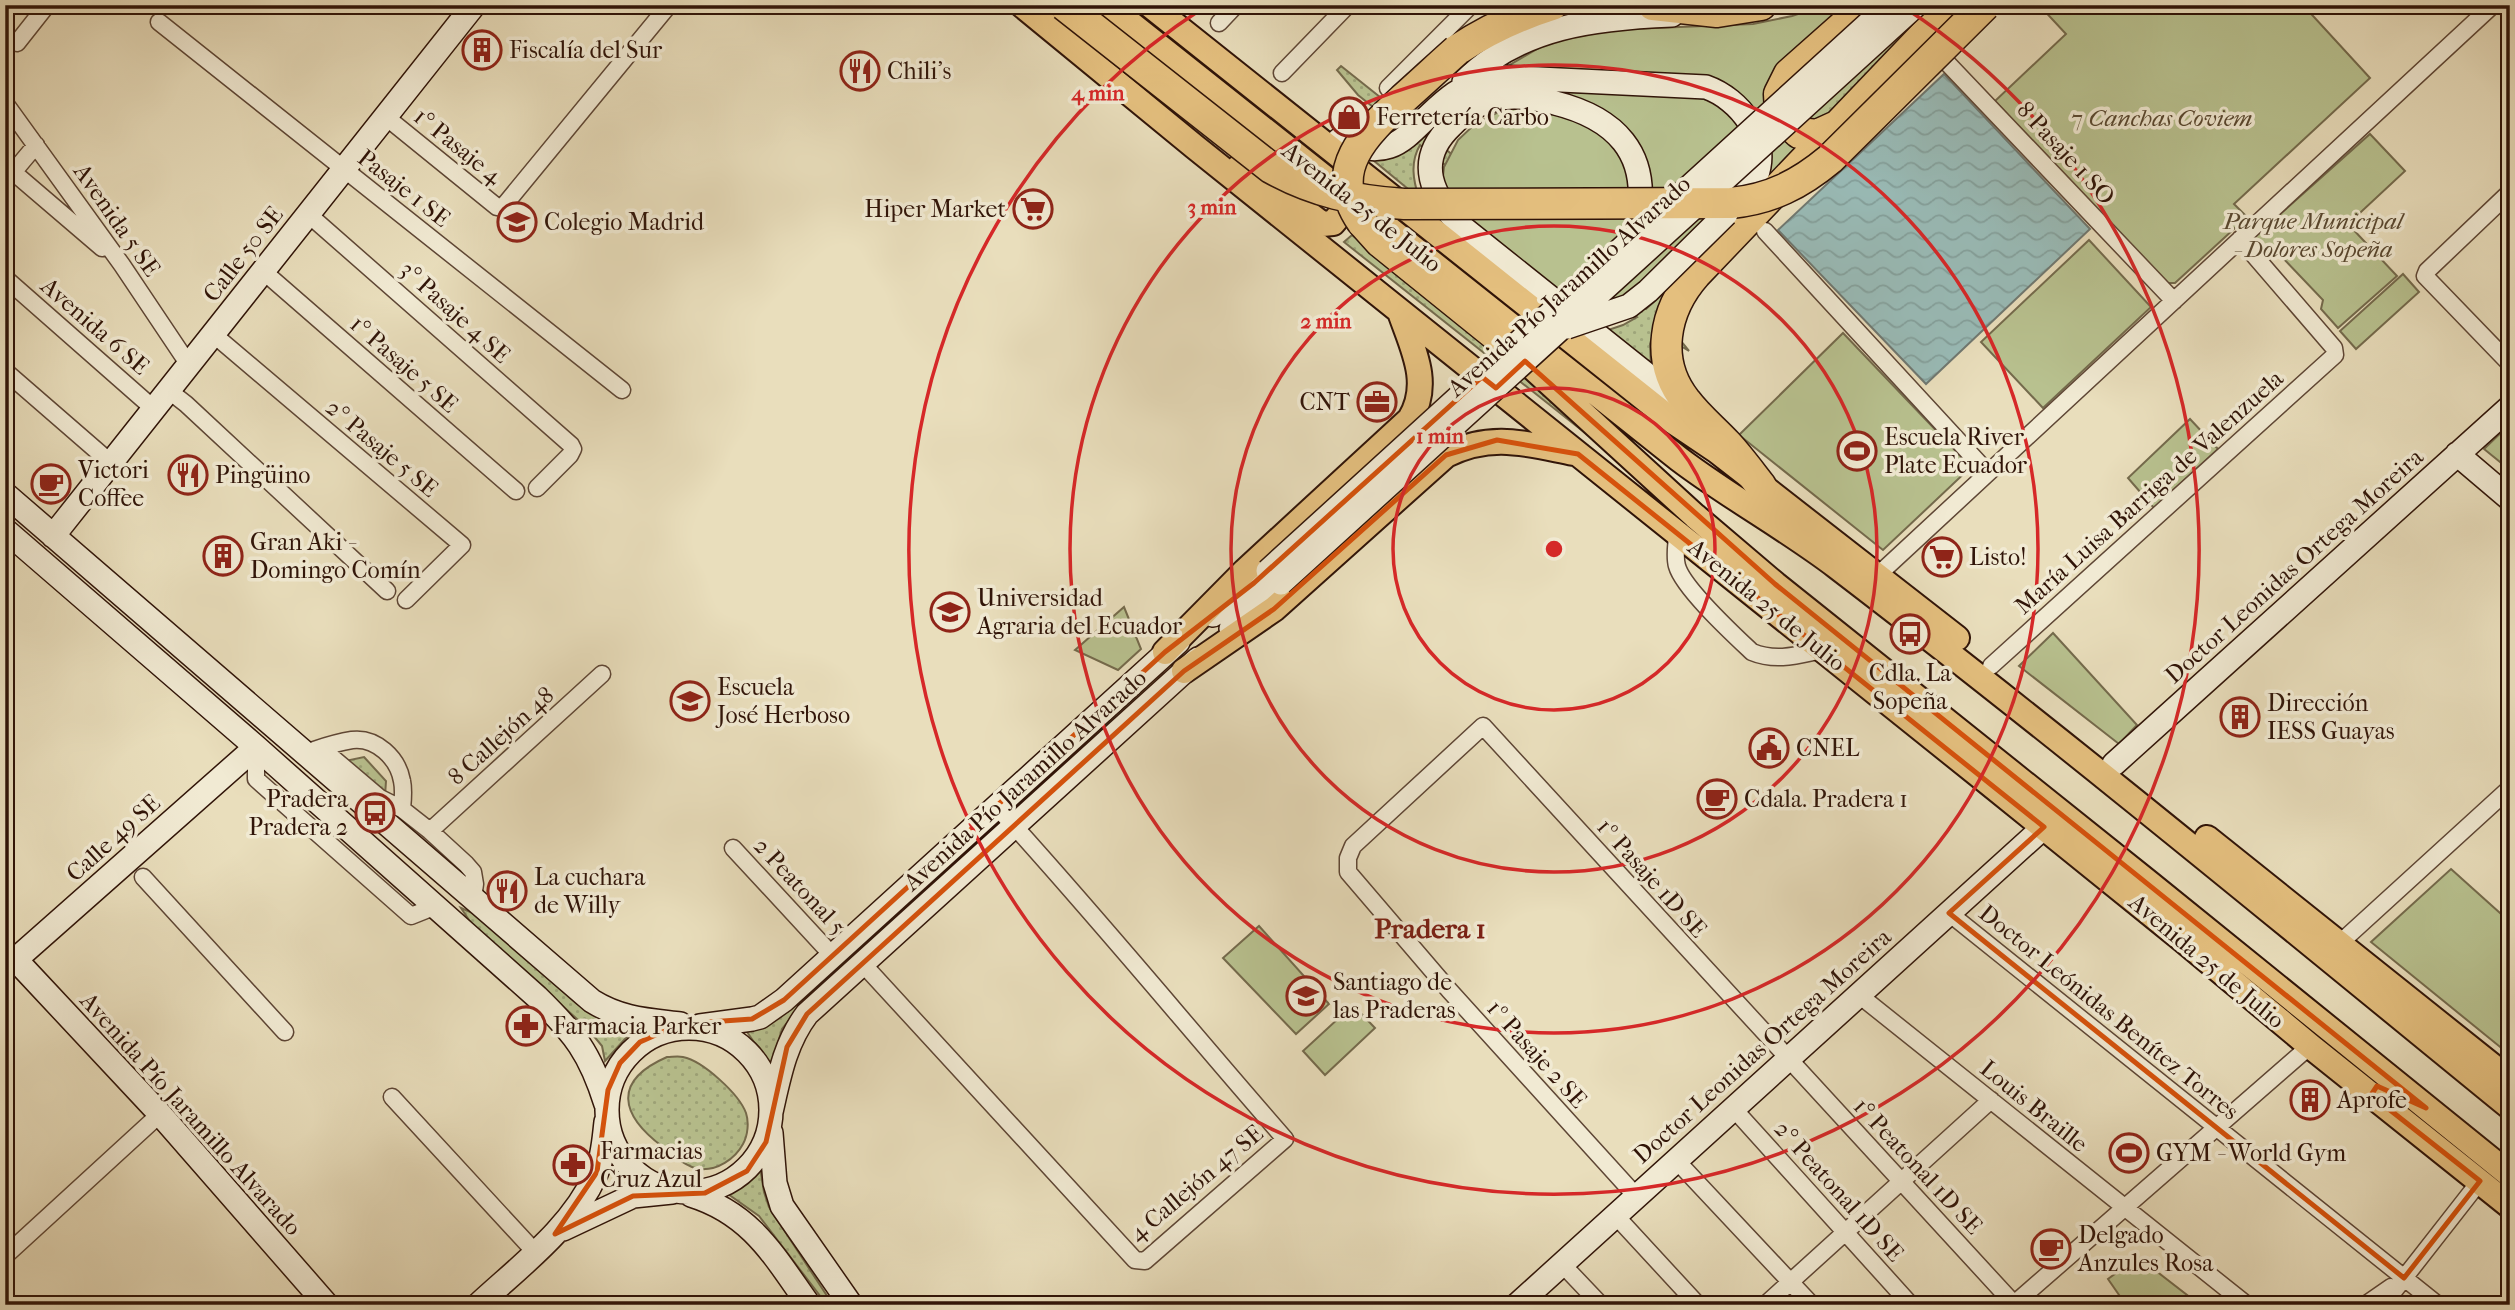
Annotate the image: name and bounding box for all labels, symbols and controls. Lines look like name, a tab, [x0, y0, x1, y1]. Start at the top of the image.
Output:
building icon: Fiscalía del Sur	[461, 29, 503, 71]
place label: Fiscalía del Sur	[509, 36, 663, 64]
restaurant icon: Chili's	[839, 50, 881, 92]
place label: Chili's	[887, 57, 951, 85]
text: 4 min	[1071, 81, 1125, 106]
shop icon: Ferretería Carbo	[1328, 96, 1370, 138]
street label: 8 Pasaje 1 SO	[2011, 96, 2121, 210]
street label: 1° Pasaje 4	[408, 102, 508, 190]
place label: Ferretería Carbo	[1376, 103, 1549, 131]
park label: 7 Canchas Coviem	[2072, 104, 2252, 132]
street label: Avenida 25 de Julio	[1276, 135, 1447, 278]
street label: Pasaje 1 SE	[352, 143, 456, 233]
street label: Avenida 5 SE	[67, 157, 166, 282]
street label: Avenida Pío Jaramillo Alvarado	[1441, 170, 1696, 403]
supermarket icon: Hiper Market	[1012, 188, 1054, 230]
place label: Hiper Market	[864, 195, 1006, 223]
text: 3 min	[1188, 195, 1237, 219]
street label: Calle 50 SE	[197, 201, 289, 307]
school or university icon: Colegio Madrid	[496, 201, 538, 243]
park label: Parque Municipal - Dolores Sopeña	[2222, 207, 2406, 263]
place label: Colegio Madrid	[544, 208, 705, 236]
street label: 3° Pasaje 4 SE	[394, 255, 516, 369]
street label: Avenida 6 SE	[35, 271, 155, 380]
text: 2 min	[1300, 309, 1352, 333]
street label: 1° Pasaje 5 SE	[344, 310, 464, 418]
street label: María Luisa Barriga de Valenzuela	[2009, 364, 2290, 620]
office icon: CNT	[1356, 381, 1398, 423]
place label: CNT	[1299, 388, 1351, 416]
street label: 2° Pasaje 5 SE	[320, 393, 444, 503]
place label: Escuela River Plate Ecuador	[1884, 423, 2028, 479]
text: 1 min	[1416, 424, 1465, 448]
sports icon: Escuela River Plate Ecuador	[1836, 430, 1878, 472]
street label: Doctor Leonidas Ortega Moreira	[2159, 442, 2429, 689]
restaurant icon: Pingüino	[167, 454, 209, 496]
place label: Victori Coffee	[77, 456, 149, 512]
place label: Pingüino	[215, 461, 310, 489]
cafe icon: Victori Coffee	[30, 463, 72, 505]
place label: Gran Aki - Domingo Comín	[250, 528, 421, 584]
street label: Avenida 25 de Julio	[1682, 532, 1851, 677]
building icon: Gran Aki - Domingo Comín	[202, 535, 244, 577]
supermarket icon: Listo!	[1921, 536, 1963, 578]
centre of rings	[1542, 537, 1566, 561]
place label: Listo!	[1969, 543, 2027, 571]
place label: Universidad Agraria del Ecuador	[976, 584, 1183, 640]
school or university icon: Universidad Agraria del Ecuador	[929, 591, 971, 633]
bus stop icon: Cdla. La Sopeña	[1889, 613, 1931, 655]
place label: Cdla. La Sopeña	[1869, 659, 1952, 715]
street label: Avenida Pío Jaramillo Alvarado	[897, 664, 1152, 897]
place label: Escuela José Herboso	[715, 673, 850, 729]
school or university icon: Escuela José Herboso	[669, 680, 711, 722]
street label: 8 Callejón 48	[442, 681, 560, 791]
place label: Dirección IESS Guayas	[2267, 689, 2395, 745]
building icon: Dirección IESS Guayas	[2219, 696, 2261, 738]
public building icon: CNEL	[1748, 727, 1790, 769]
place label: CNEL	[1796, 734, 1860, 762]
cafe icon: Cdala. Pradera 1	[1696, 778, 1738, 820]
place label: Pradera Pradera 2	[248, 785, 349, 841]
place label: Cdala. Pradera 1	[1744, 785, 1908, 813]
street label: Calle 49 SE	[60, 789, 166, 887]
bus stop icon: Pradera Pradera 2	[354, 792, 396, 834]
street label: 1º Pasaje 1D SE	[1591, 813, 1713, 943]
street label: 2 Peatonal 5	[748, 832, 852, 940]
place label: La cuchara de Willy	[534, 863, 646, 919]
restaurant icon: La cuchara de Willy	[486, 870, 528, 912]
street label: Avenida 25 de Julio	[2123, 887, 2290, 1034]
street label: Doctor Leónidas Benítez Torres	[1974, 899, 2245, 1126]
district label: Pradera 1	[1374, 912, 1486, 945]
street label: Doctor Leonidas Ortega Moreira	[1627, 922, 1897, 1169]
place label: Santiago de las Praderas	[1332, 968, 1456, 1024]
school or university icon: Santiago de las Praderas	[1285, 975, 1327, 1017]
street label: Avenida Pío Jaramillo Alvarado	[74, 986, 307, 1241]
street label: 1º Pasaje 2 SE	[1481, 994, 1593, 1114]
pharmacy icon: Farmacia Parker	[505, 1005, 547, 1047]
place label: Farmacia Parker	[553, 1012, 722, 1040]
street label: Louis Braille	[1975, 1054, 2093, 1158]
building icon: Aprofe	[2289, 1079, 2331, 1121]
place label: Aprofe	[2336, 1086, 2407, 1114]
street label: 1° Peatonal 1D SE	[1848, 1092, 1988, 1240]
street label: 2° Peatonal 1D SE	[1768, 1115, 1910, 1267]
street label: 4 Callejón 47 SE	[1123, 1119, 1269, 1247]
sports icon: GYM - World Gym	[2108, 1132, 2150, 1174]
place label: Farmacias Cruz Azul	[600, 1137, 703, 1193]
place label: GYM - World Gym	[2156, 1139, 2346, 1167]
pharmacy icon: Farmacias Cruz Azul	[552, 1144, 594, 1186]
place label: Delgado Anzules Rosa	[2077, 1221, 2214, 1277]
cafe icon: Delgado Anzules Rosa	[2030, 1228, 2072, 1270]

